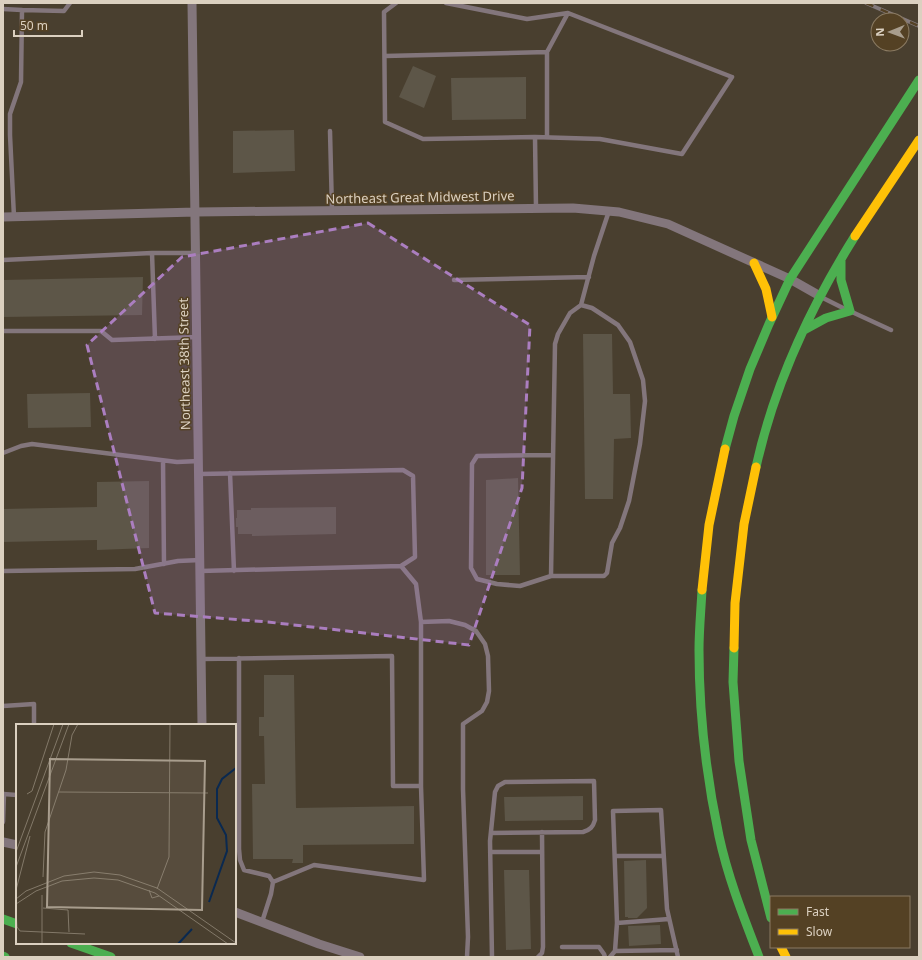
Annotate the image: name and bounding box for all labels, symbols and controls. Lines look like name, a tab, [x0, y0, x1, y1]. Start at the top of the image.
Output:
scale bar	[14, 12, 82, 38]
north arrow	[870, 12, 910, 52]
text: 50 m	[20, 17, 48, 34]
text: N	[872, 28, 887, 37]
street label: Northeast Great Midwest Drive	[325, 186, 515, 208]
street label: Northeast 38th Street	[174, 298, 194, 430]
inset map	[16, 724, 236, 944]
legend	[770, 896, 910, 948]
text: Fast	[806, 903, 830, 920]
text: Slow	[806, 923, 833, 940]

